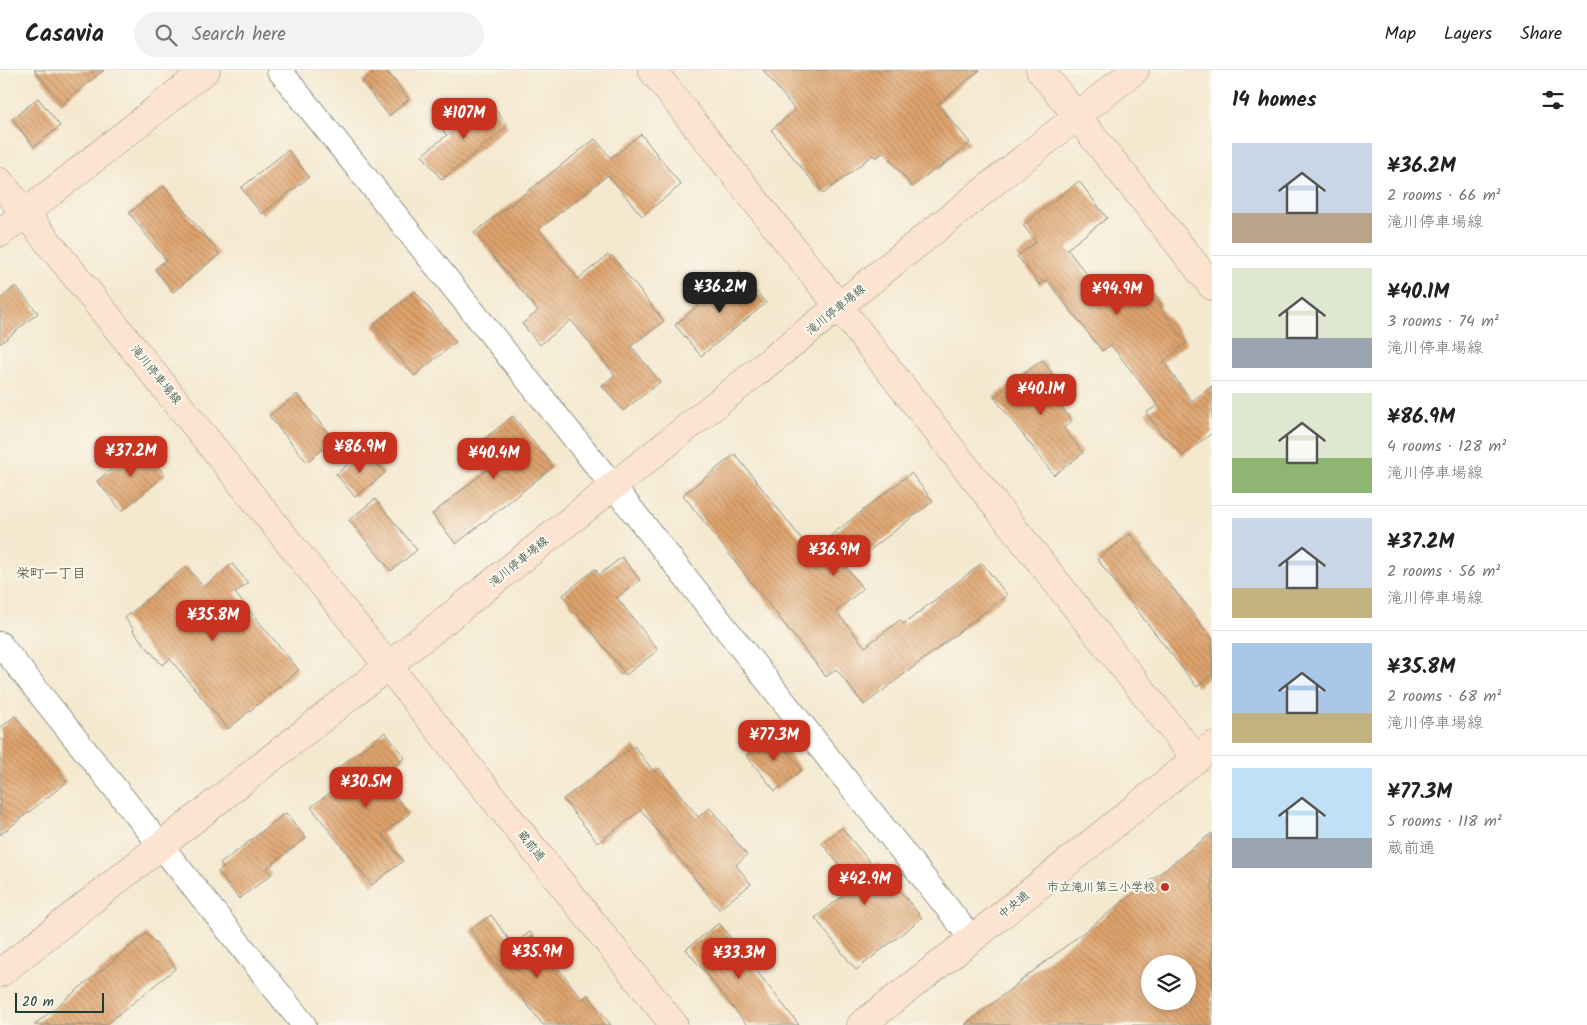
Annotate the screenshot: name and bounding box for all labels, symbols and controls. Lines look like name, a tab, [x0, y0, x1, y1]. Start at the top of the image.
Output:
search box	[134, 12, 484, 57]
text: Casavia	[25, 15, 104, 54]
text: Search here	[192, 20, 286, 50]
text: Map	[1385, 20, 1416, 49]
text: Layers	[1444, 20, 1492, 49]
text: Share	[1520, 20, 1562, 49]
icon: search	[152, 21, 180, 49]
text: 14 homes	[1232, 84, 1317, 117]
icon: filters	[1539, 86, 1567, 114]
pin: ¥107M	[429, 98, 499, 140]
text: ¥107M	[443, 101, 485, 126]
text: ¥36.2M	[1387, 150, 1456, 183]
icon: home	[1272, 163, 1332, 223]
text: 2 rooms · 66 m²	[1387, 183, 1501, 208]
text: 滝川停車場線	[1387, 210, 1483, 235]
pin: ¥36.2M	[679, 272, 761, 314]
pin: ¥94.9M	[1076, 274, 1158, 316]
text: ¥36.2M	[694, 275, 746, 300]
text: ¥40.1M	[1387, 276, 1449, 309]
text: ¥94.9M	[1092, 277, 1142, 302]
street label: 滝川停車場線	[802, 280, 870, 340]
icon: home	[1272, 288, 1332, 348]
text: 3 rooms · 74 m²	[1387, 309, 1499, 334]
text: 滝川停車場線	[1387, 336, 1483, 361]
street label: 滝川停車場線	[126, 341, 186, 409]
pin: ¥40.1M	[1000, 374, 1082, 416]
text: ¥40.1M	[1017, 377, 1065, 402]
text: ¥86.9M	[1387, 401, 1455, 434]
icon: home	[1272, 413, 1332, 473]
pin: ¥86.9M	[319, 432, 401, 474]
text: 4 rooms · 128 m²	[1387, 434, 1506, 459]
text: ¥86.9M	[334, 435, 386, 460]
pin: ¥37.2M	[90, 436, 172, 478]
pin: ¥40.4M	[453, 438, 535, 480]
text: ¥37.2M	[105, 439, 157, 464]
text: ¥40.4M	[468, 441, 520, 466]
text: 滝川停車場線	[1387, 461, 1483, 486]
text: ¥37.2M	[1387, 526, 1454, 559]
street label: 滝川停車場線	[485, 532, 553, 592]
pin: ¥36.9M	[793, 534, 875, 577]
text: ¥36.9M	[808, 538, 860, 563]
icon: home	[1272, 538, 1332, 598]
text: 2 rooms · 56 m²	[1387, 559, 1500, 584]
district label: 栄町一丁目	[16, 563, 86, 585]
text: 滝川停車場線	[1387, 586, 1483, 611]
pin: ¥35.8M	[172, 600, 254, 642]
text: ¥35.8M	[187, 603, 239, 628]
text: ¥35.8M	[1387, 651, 1455, 684]
icon: home	[1272, 663, 1332, 723]
text: 2 rooms · 68 m²	[1387, 684, 1501, 709]
text: 滝川停車場線	[1387, 711, 1483, 736]
pin: ¥77.3M	[733, 720, 815, 762]
text: ¥77.3M	[749, 723, 799, 748]
pin: ¥30.5M	[325, 766, 407, 809]
text: ¥30.5M	[341, 770, 391, 795]
text: ¥77.3M	[1387, 776, 1452, 809]
icon: home	[1272, 788, 1332, 848]
text: 5 rooms · 118 m²	[1387, 809, 1502, 834]
street label: 蔵前通	[512, 826, 550, 866]
text: 蔵前通	[1387, 836, 1435, 861]
pin: ¥42.9M	[824, 864, 906, 906]
text: ¥42.9M	[839, 867, 891, 892]
place label: 市立滝川第三小学校	[1047, 878, 1155, 897]
marker: 市立滝川第三小学校	[1159, 881, 1171, 893]
street label: 中央通	[994, 886, 1034, 924]
pin: ¥35.9M	[496, 936, 578, 979]
pin: ¥33.3M	[698, 938, 780, 980]
text: ¥35.9M	[512, 940, 562, 965]
text: ¥33.3M	[713, 941, 765, 966]
map controls	[1141, 955, 1196, 1010]
button: layers	[1141, 955, 1196, 1010]
scale bar	[15, 990, 104, 1013]
text: 20 m	[22, 991, 54, 1013]

